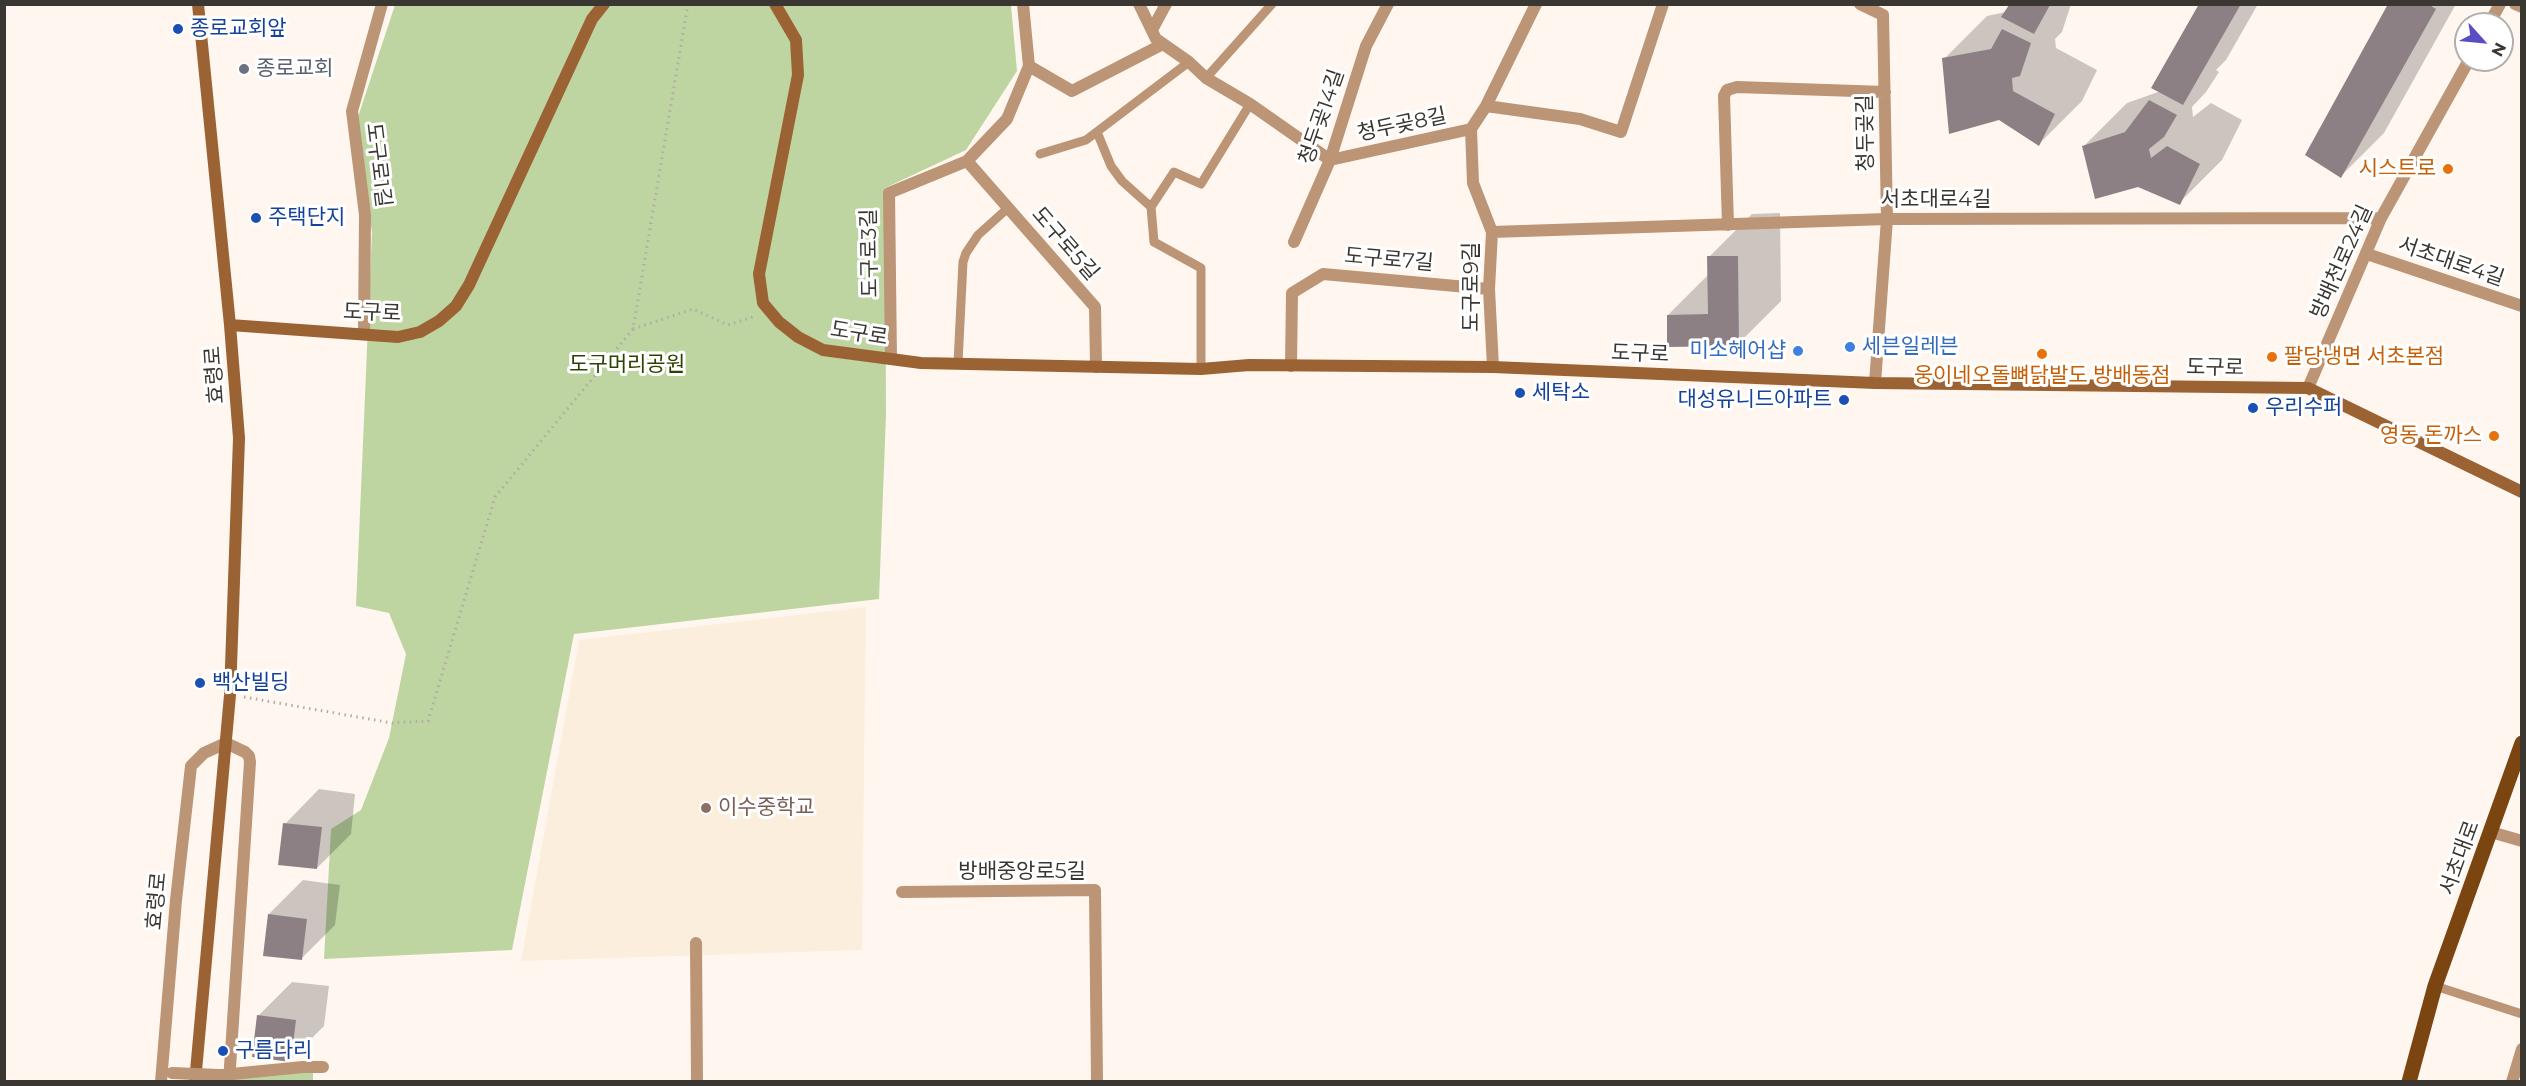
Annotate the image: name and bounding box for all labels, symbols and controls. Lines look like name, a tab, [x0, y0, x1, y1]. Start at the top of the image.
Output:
north arrow	[2454, 12, 2514, 72]
place label: 종로교회앞	[190, 16, 287, 42]
marker: 종로교회앞	[171, 22, 185, 36]
text: N	[2487, 39, 2510, 60]
place label: 종로교회	[256, 56, 333, 82]
marker: 종로교회	[237, 62, 251, 76]
street label: 청두곶14길	[1294, 66, 1350, 168]
street label: 청두곶길	[1853, 94, 1879, 172]
street label: 청두곶8길	[1355, 103, 1449, 147]
street label: 도구로1길	[360, 121, 396, 209]
place label: 시스트로	[2359, 156, 2436, 182]
marker: 시스트로	[2441, 162, 2455, 176]
street label: 서초대로4길	[1881, 187, 1991, 213]
street label: 방배천로24길	[2306, 201, 2378, 323]
street label: 도구로5길	[1026, 202, 1104, 286]
place label: 주택단지	[268, 205, 345, 231]
street label: 도구로3길	[857, 208, 883, 298]
marker: 주택단지	[249, 211, 263, 225]
street label: 서초대로4길	[2395, 232, 2507, 292]
street label: 도구로9길	[1459, 242, 1485, 332]
street label: 도구로7길	[1343, 244, 1435, 276]
street label: 도구로	[343, 299, 401, 327]
street label: 도구로	[828, 317, 890, 351]
place label: 세븐일레븐	[1862, 334, 1959, 360]
place label: 미소헤어샵	[1689, 338, 1786, 364]
street label: 도구로	[1611, 340, 1669, 368]
marker: 세븐일레븐	[1843, 340, 1857, 354]
marker: 미소헤어샵	[1791, 344, 1805, 358]
place label: 팔당냉면 서초본점	[2284, 344, 2444, 370]
street label: 효령로	[200, 345, 230, 405]
marker: 웅이네오돌뼈닭발도 방배동점	[2035, 347, 2049, 361]
marker: 팔당냉면 서초본점	[2265, 350, 2279, 364]
park label: 도구머리공원	[569, 352, 685, 378]
street label: 도구로	[2186, 355, 2244, 381]
place label: 웅이네오돌뼈닭발도 방배동점	[1914, 363, 2170, 389]
place label: 세탁소	[1532, 380, 1590, 406]
marker: 세탁소	[1513, 386, 1527, 400]
place label: 대성유니드아파트	[1677, 387, 1832, 413]
marker: 대성유니드아파트	[1837, 393, 1851, 407]
place label: 우리수퍼	[2265, 395, 2342, 421]
marker: 우리수퍼	[2246, 401, 2260, 415]
place label: 영동 돈까스	[2380, 423, 2482, 449]
marker: 영동 돈까스	[2487, 429, 2501, 443]
place label: 백산빌딩	[212, 670, 289, 696]
marker: 백산빌딩	[193, 676, 207, 690]
place label: 이수중학교	[718, 795, 815, 821]
marker: 이수중학교	[699, 801, 713, 815]
street label: 서초대로	[2435, 817, 2485, 899]
street label: 방배중앙로5길	[958, 859, 1086, 885]
street label: 효령로	[142, 871, 172, 931]
place label: 구름다리	[235, 1038, 312, 1064]
marker: 구름다리	[216, 1044, 230, 1058]

